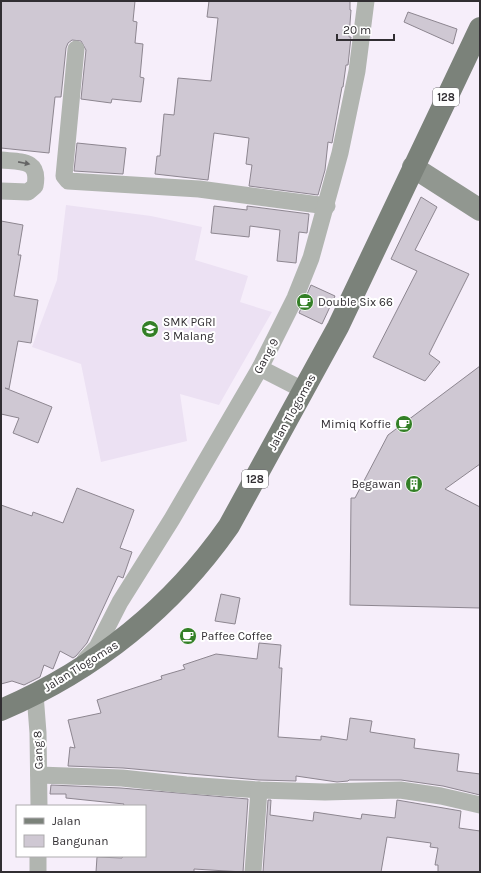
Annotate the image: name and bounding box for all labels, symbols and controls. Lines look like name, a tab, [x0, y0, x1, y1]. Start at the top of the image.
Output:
scale bar	[337, 16, 394, 42]
text: 20 m	[343, 23, 371, 37]
road number: 128	[433, 88, 459, 106]
one-way arrow	[17, 161, 30, 167]
cafe icon: Double Six 66	[295, 292, 315, 312]
place label: Double Six 66	[318, 295, 393, 309]
place label: SMK PGRI 3 Malang	[163, 315, 216, 343]
school or university icon: SMK PGRI 3 Malang	[140, 319, 160, 339]
street label: Gang 9	[251, 336, 281, 376]
street label: Jalan Tlogomas	[265, 371, 319, 453]
cafe icon: Mimiq Koffie	[394, 414, 414, 434]
place label: Mimiq Koffie	[321, 417, 391, 431]
road number: 128	[242, 470, 268, 488]
building icon: Begawan	[404, 474, 424, 494]
place label: Begawan	[351, 477, 401, 491]
cafe icon: Paffee Coffee	[178, 626, 198, 646]
place label: Paffee Coffee	[201, 629, 272, 643]
street label: Jalan Tlogomas	[41, 638, 121, 694]
street label: Gang 8	[30, 730, 46, 770]
legend	[16, 805, 146, 857]
text: Jalan	[52, 814, 81, 828]
text: Bangunan	[52, 834, 108, 848]

